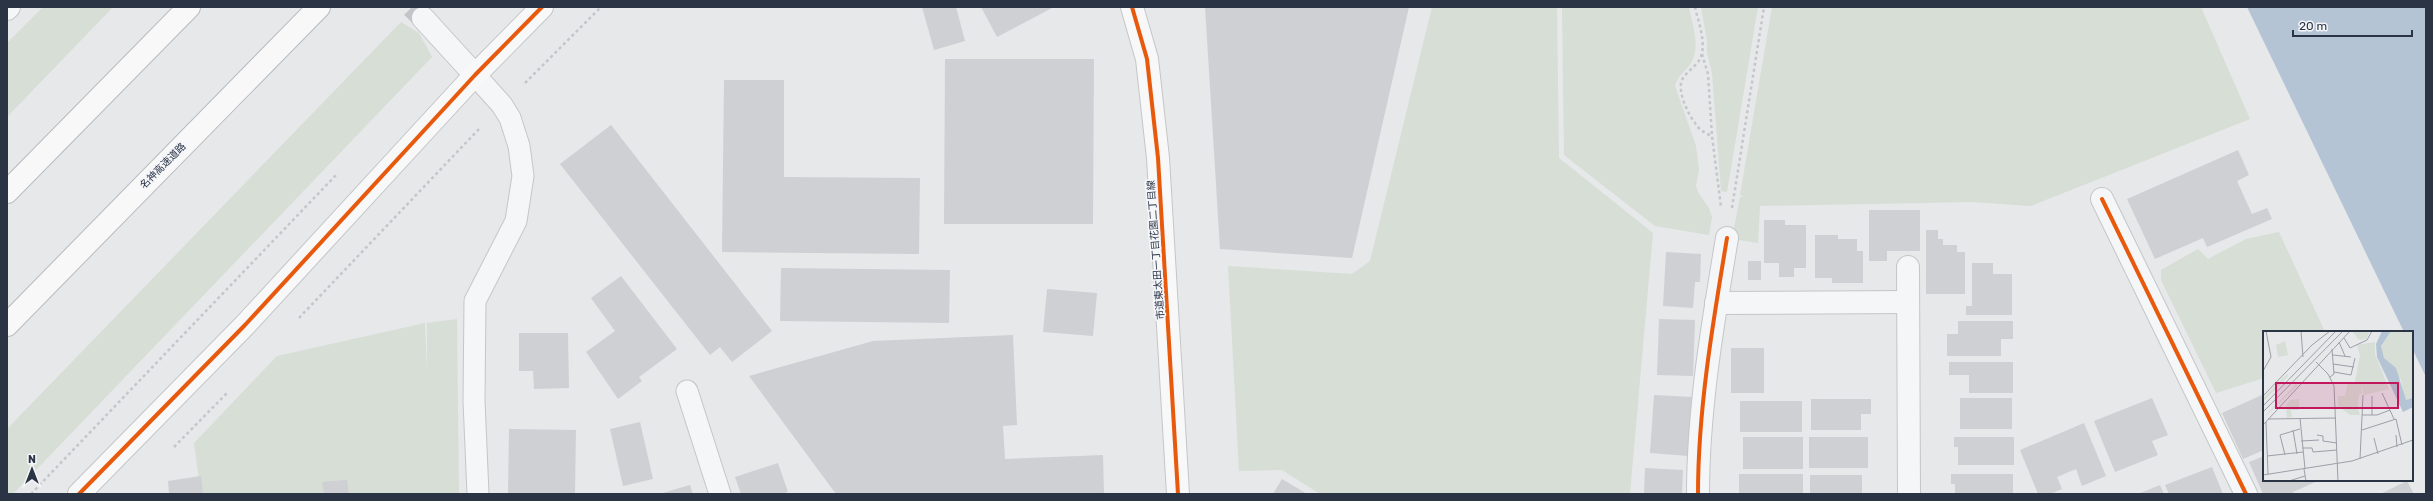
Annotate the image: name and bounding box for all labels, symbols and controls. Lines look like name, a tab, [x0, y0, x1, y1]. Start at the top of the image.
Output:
scale bar	[2293, 12, 2412, 38]
text: 20 m	[2299, 19, 2327, 33]
street label: 名神高速道路	[138, 141, 188, 191]
street label: 市道東太田一丁目花園二丁目線	[1145, 180, 1167, 320]
inset map	[2263, 331, 2413, 481]
north arrow	[12, 449, 52, 489]
text: N	[28, 453, 36, 466]

